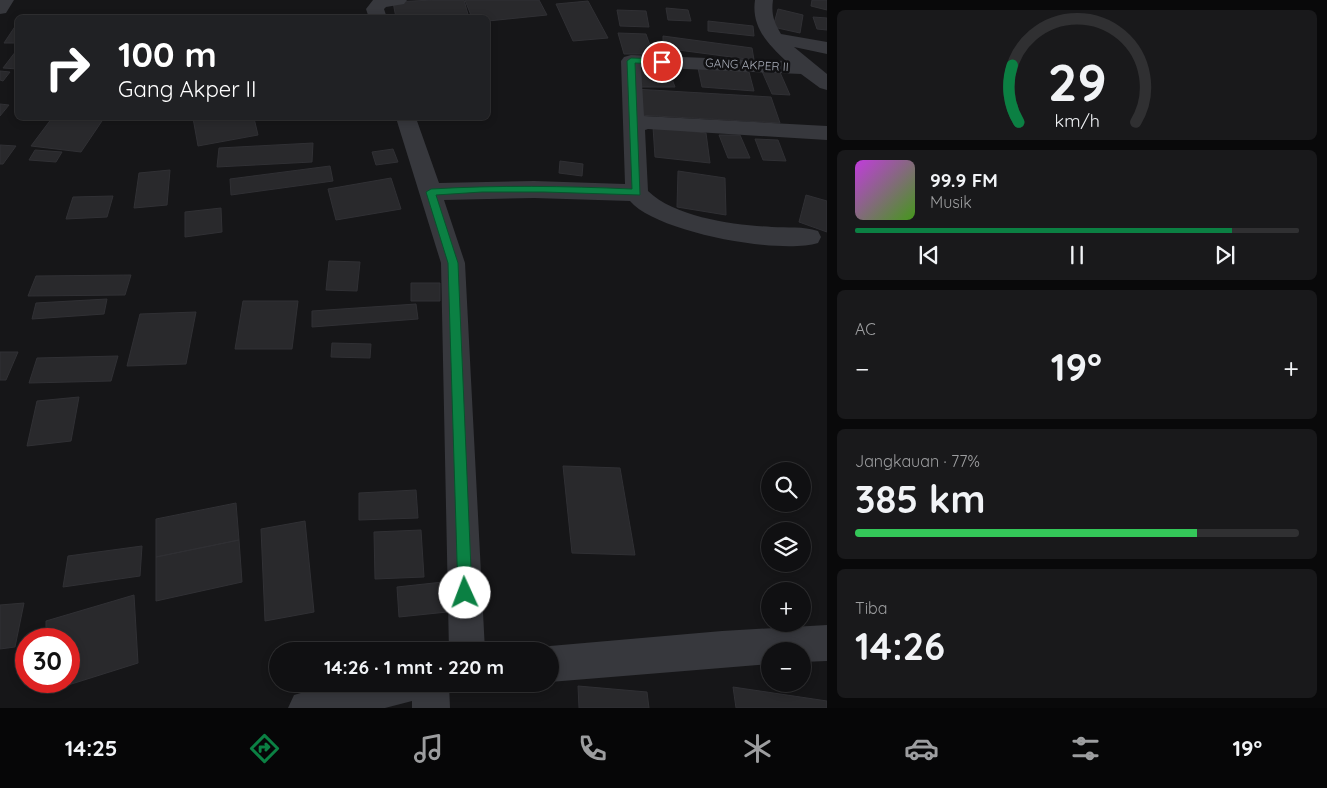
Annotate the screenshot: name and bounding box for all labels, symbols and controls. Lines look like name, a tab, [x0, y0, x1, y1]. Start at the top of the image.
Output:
text: 100 m	[118, 32, 217, 76]
icon: right	[35, 35, 100, 100]
pin	[641, 41, 683, 83]
icon: arrive	[648, 48, 676, 76]
text: 29	[1047, 49, 1107, 114]
street label: GANG AKPER II	[705, 55, 789, 74]
text: Gang Akper II	[118, 75, 257, 103]
text: km/h	[1054, 109, 1100, 131]
text: 99.9 FM	[930, 168, 998, 192]
text: Musik	[930, 192, 972, 212]
icon: previous	[915, 241, 943, 269]
icon: pause	[1063, 241, 1091, 269]
icon: next	[1211, 241, 1239, 269]
text: AC	[855, 319, 876, 339]
text: 19°	[1051, 343, 1102, 391]
text: −	[855, 351, 870, 386]
text: +	[1283, 351, 1299, 386]
text: Jangkauan · 77%	[855, 451, 980, 471]
map controls	[761, 462, 811, 692]
button: search	[761, 462, 811, 512]
text: 385 km	[855, 475, 985, 523]
button: layers	[761, 522, 811, 572]
position arrow	[438, 566, 490, 618]
button: +	[761, 582, 811, 632]
text: Tiba	[855, 598, 887, 618]
text: 14:26	[855, 622, 945, 670]
speed limit sign: 30	[15, 628, 80, 693]
button: −	[761, 642, 811, 692]
text: 14:26 · 1 mnt · 220 m	[324, 655, 504, 679]
icon: directions	[247, 731, 282, 766]
icon: music	[411, 731, 446, 766]
icon: phone	[575, 731, 610, 766]
icon: climate	[740, 731, 775, 766]
icon: car	[904, 731, 939, 766]
icon: filters	[1068, 731, 1103, 766]
text: 14:25	[65, 734, 117, 762]
text: 19°	[1233, 734, 1262, 762]

